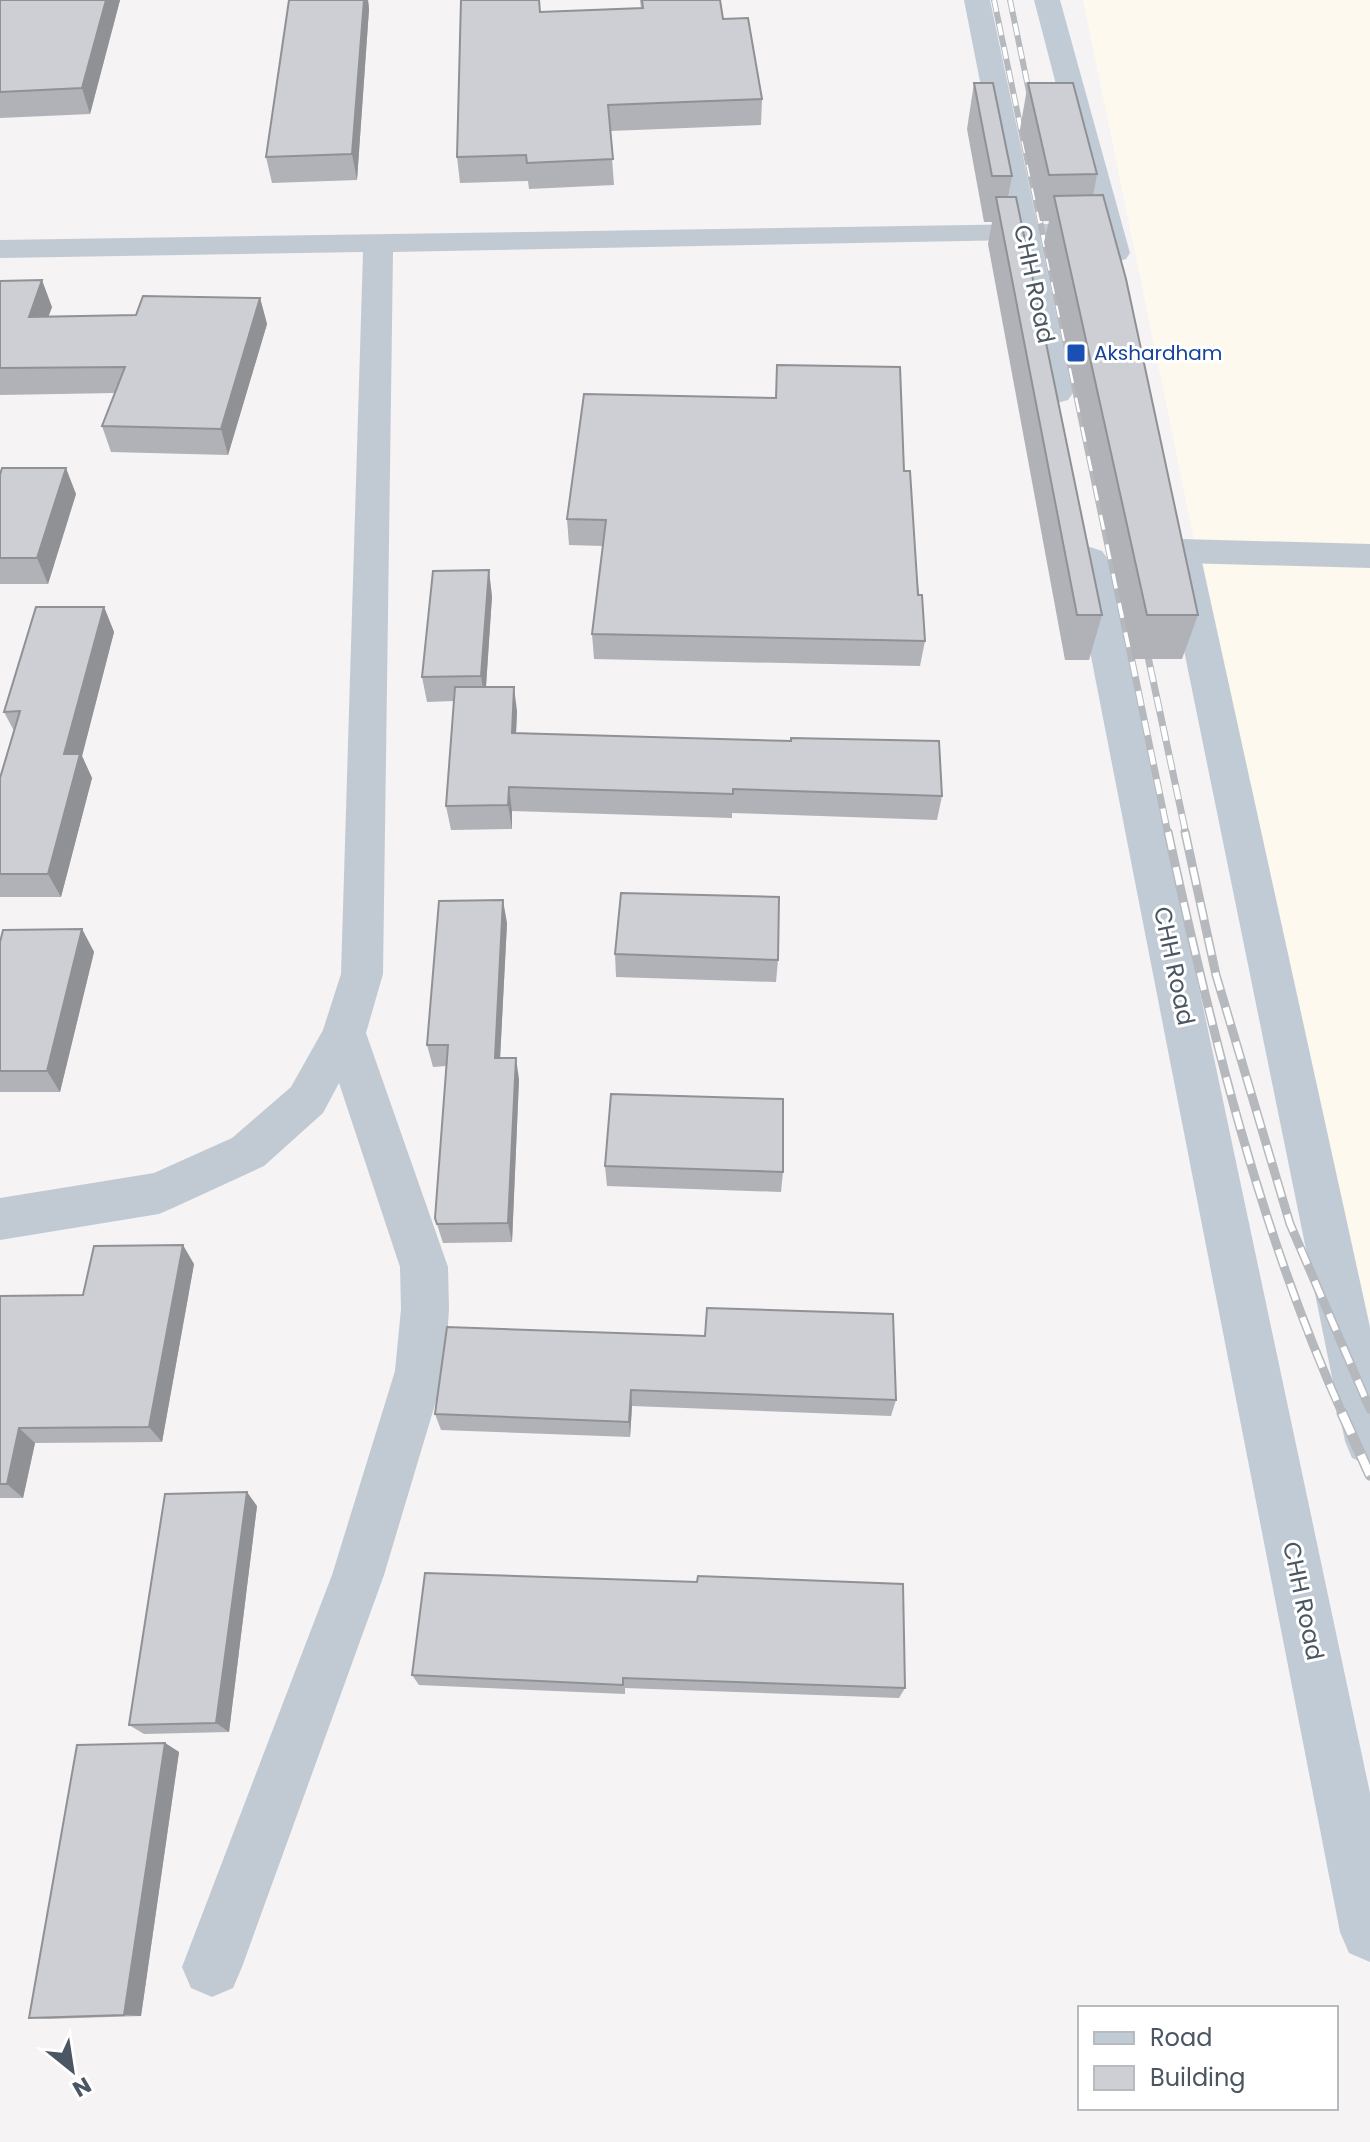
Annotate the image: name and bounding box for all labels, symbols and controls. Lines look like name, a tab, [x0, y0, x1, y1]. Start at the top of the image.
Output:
street label: CHH Road	[1006, 222, 1063, 346]
place label: Akshardham	[1094, 339, 1222, 367]
marker: Akshardham	[1065, 342, 1087, 364]
street label: CHH Road	[1146, 904, 1203, 1028]
street label: CHH Road	[1275, 1539, 1332, 1663]
legend	[1078, 2006, 1338, 2110]
text: Road	[1150, 2021, 1212, 2054]
north arrow	[32, 2030, 112, 2110]
text: Building	[1150, 2061, 1246, 2094]
text: N	[67, 2069, 97, 2104]

